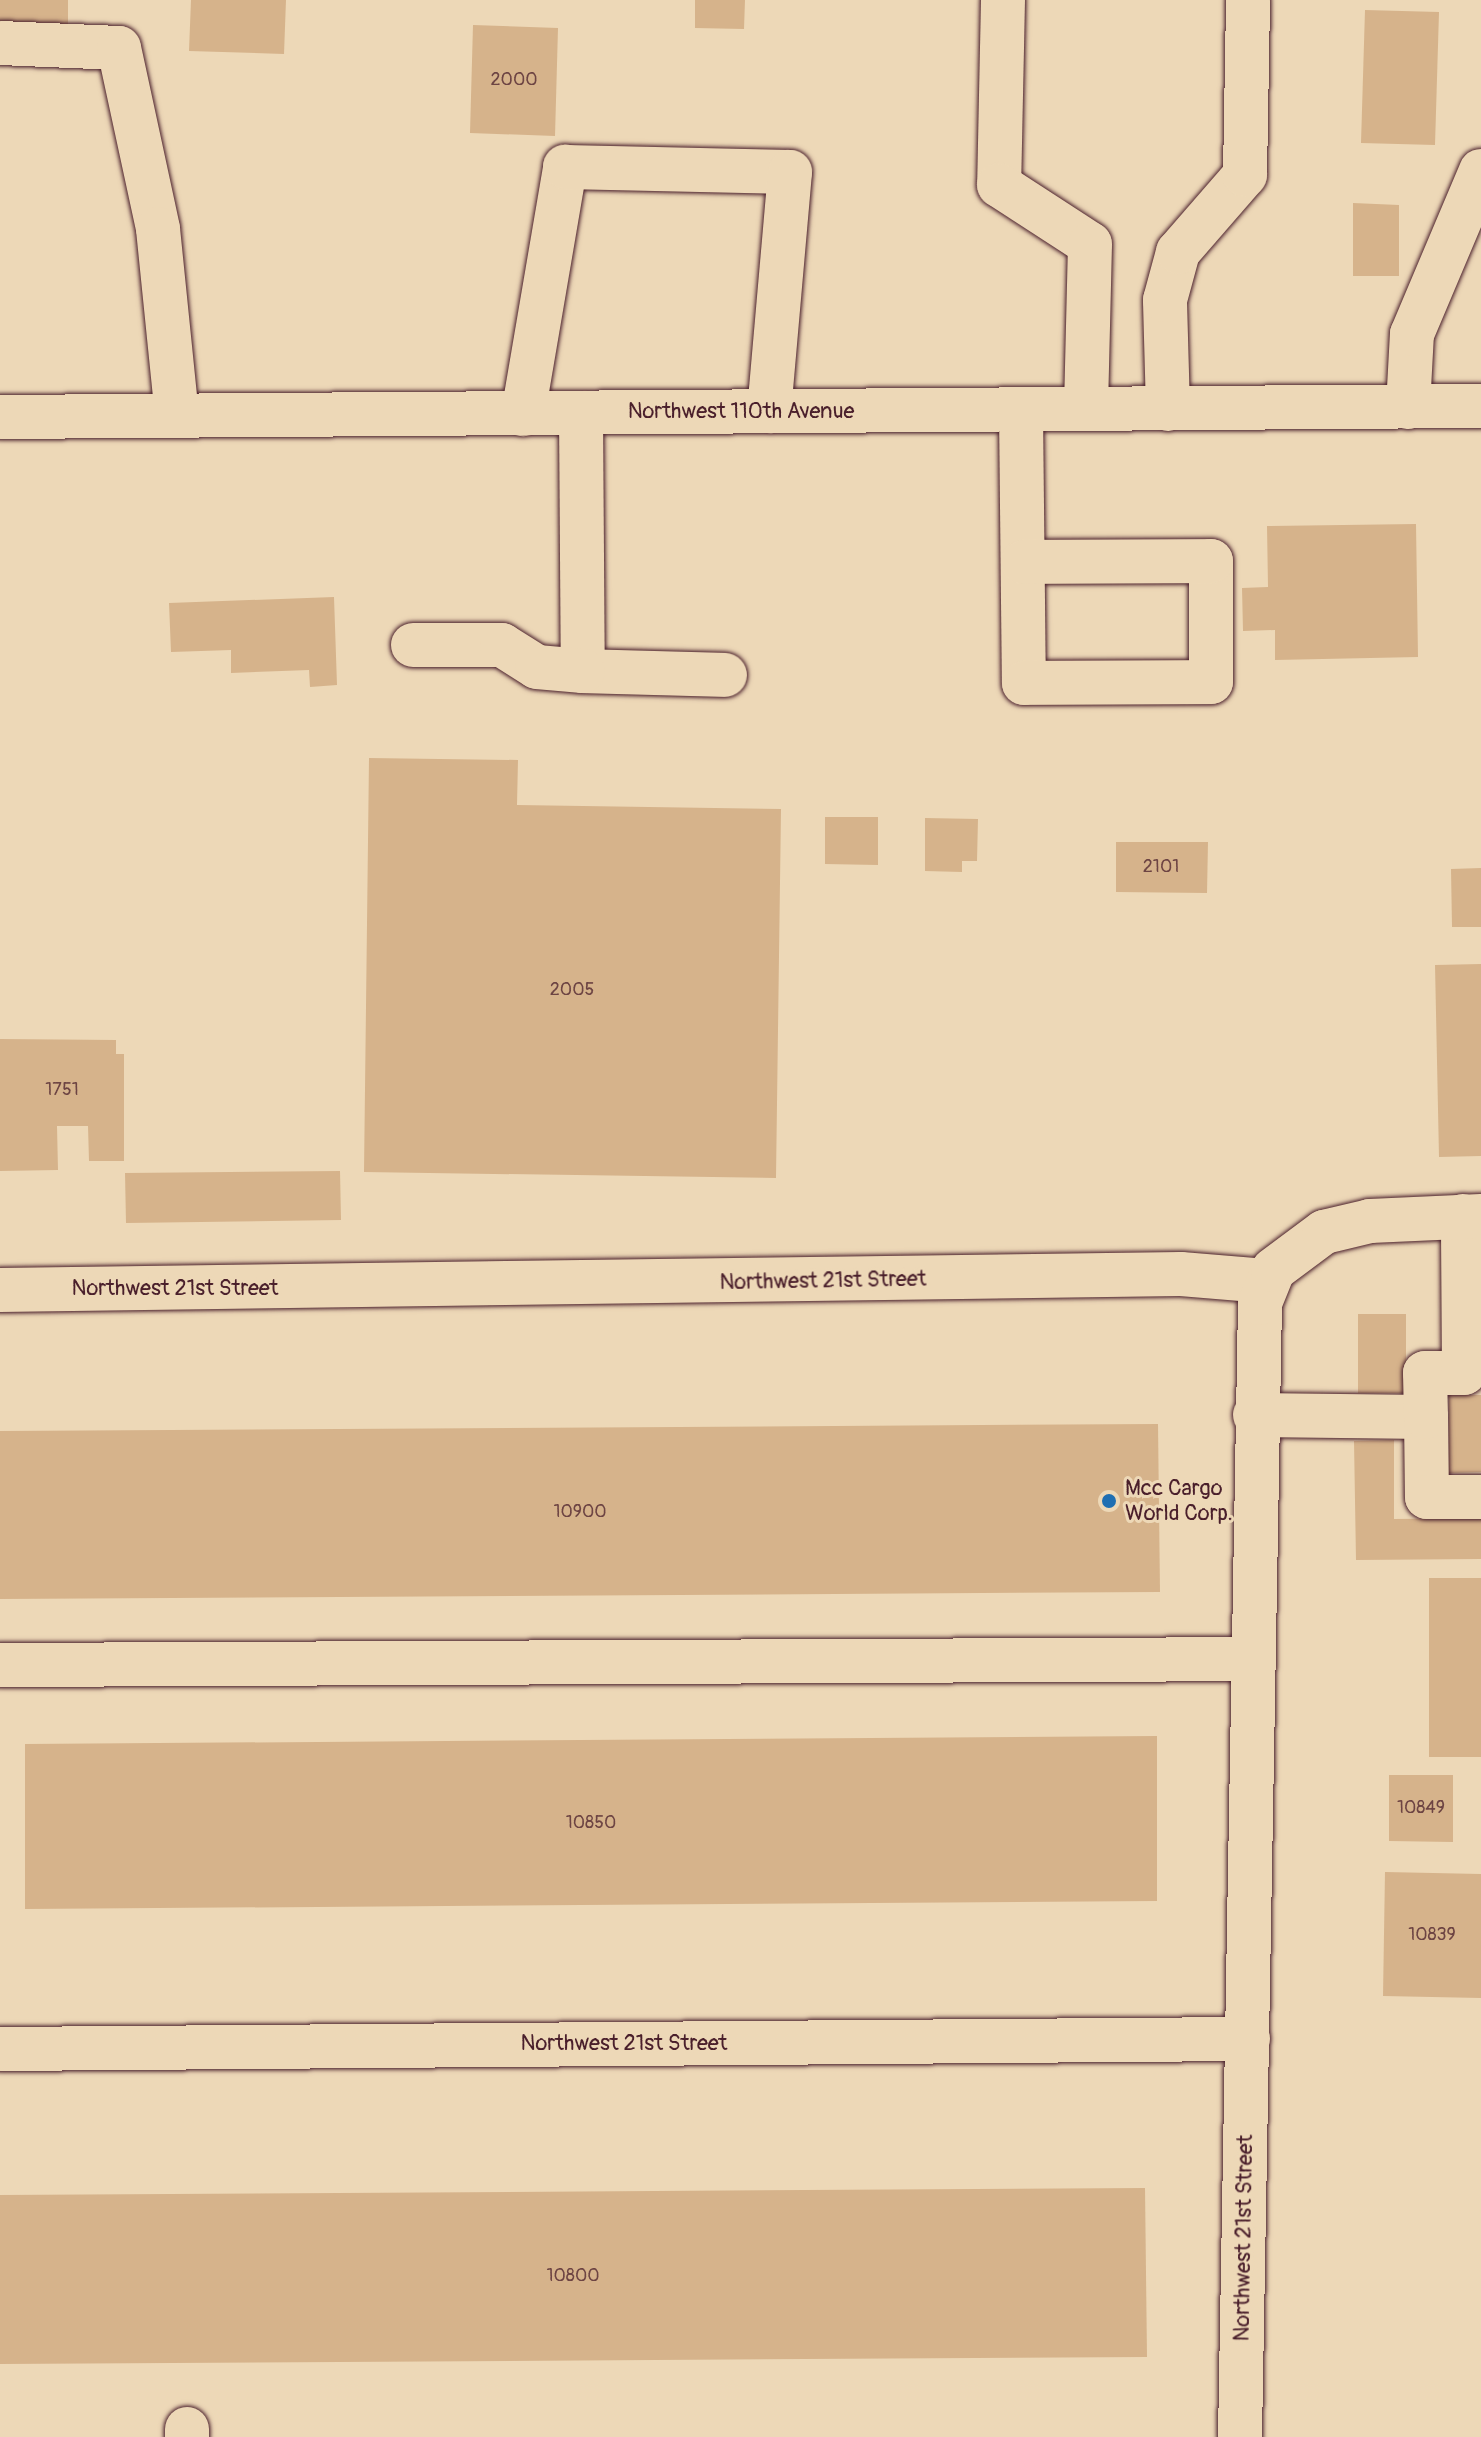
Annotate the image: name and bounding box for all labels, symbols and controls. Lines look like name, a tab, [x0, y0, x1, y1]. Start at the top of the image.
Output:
house number: 2000	[491, 69, 537, 91]
street label: Northwest 110th Avenue	[628, 399, 854, 425]
house number: 2101	[1143, 856, 1179, 878]
house number: 2005	[550, 979, 594, 1001]
house number: 1751	[45, 1079, 79, 1101]
street label: Northwest 21st Street	[719, 1266, 927, 1296]
street label: Northwest 21st Street	[72, 1276, 278, 1302]
place label: Mcc Cargo World Corp.	[1125, 1475, 1233, 1526]
marker: Mcc Cargo World Corp.	[1100, 1492, 1118, 1510]
house number: 10900	[553, 1501, 607, 1523]
house number: 10849	[1397, 1797, 1445, 1819]
house number: 10850	[566, 1812, 616, 1834]
house number: 10839	[1408, 1924, 1456, 1946]
street label: Northwest 21st Street	[521, 2031, 727, 2057]
street label: Northwest 21st Street	[1229, 2134, 1259, 2342]
house number: 10800	[547, 2265, 599, 2287]

